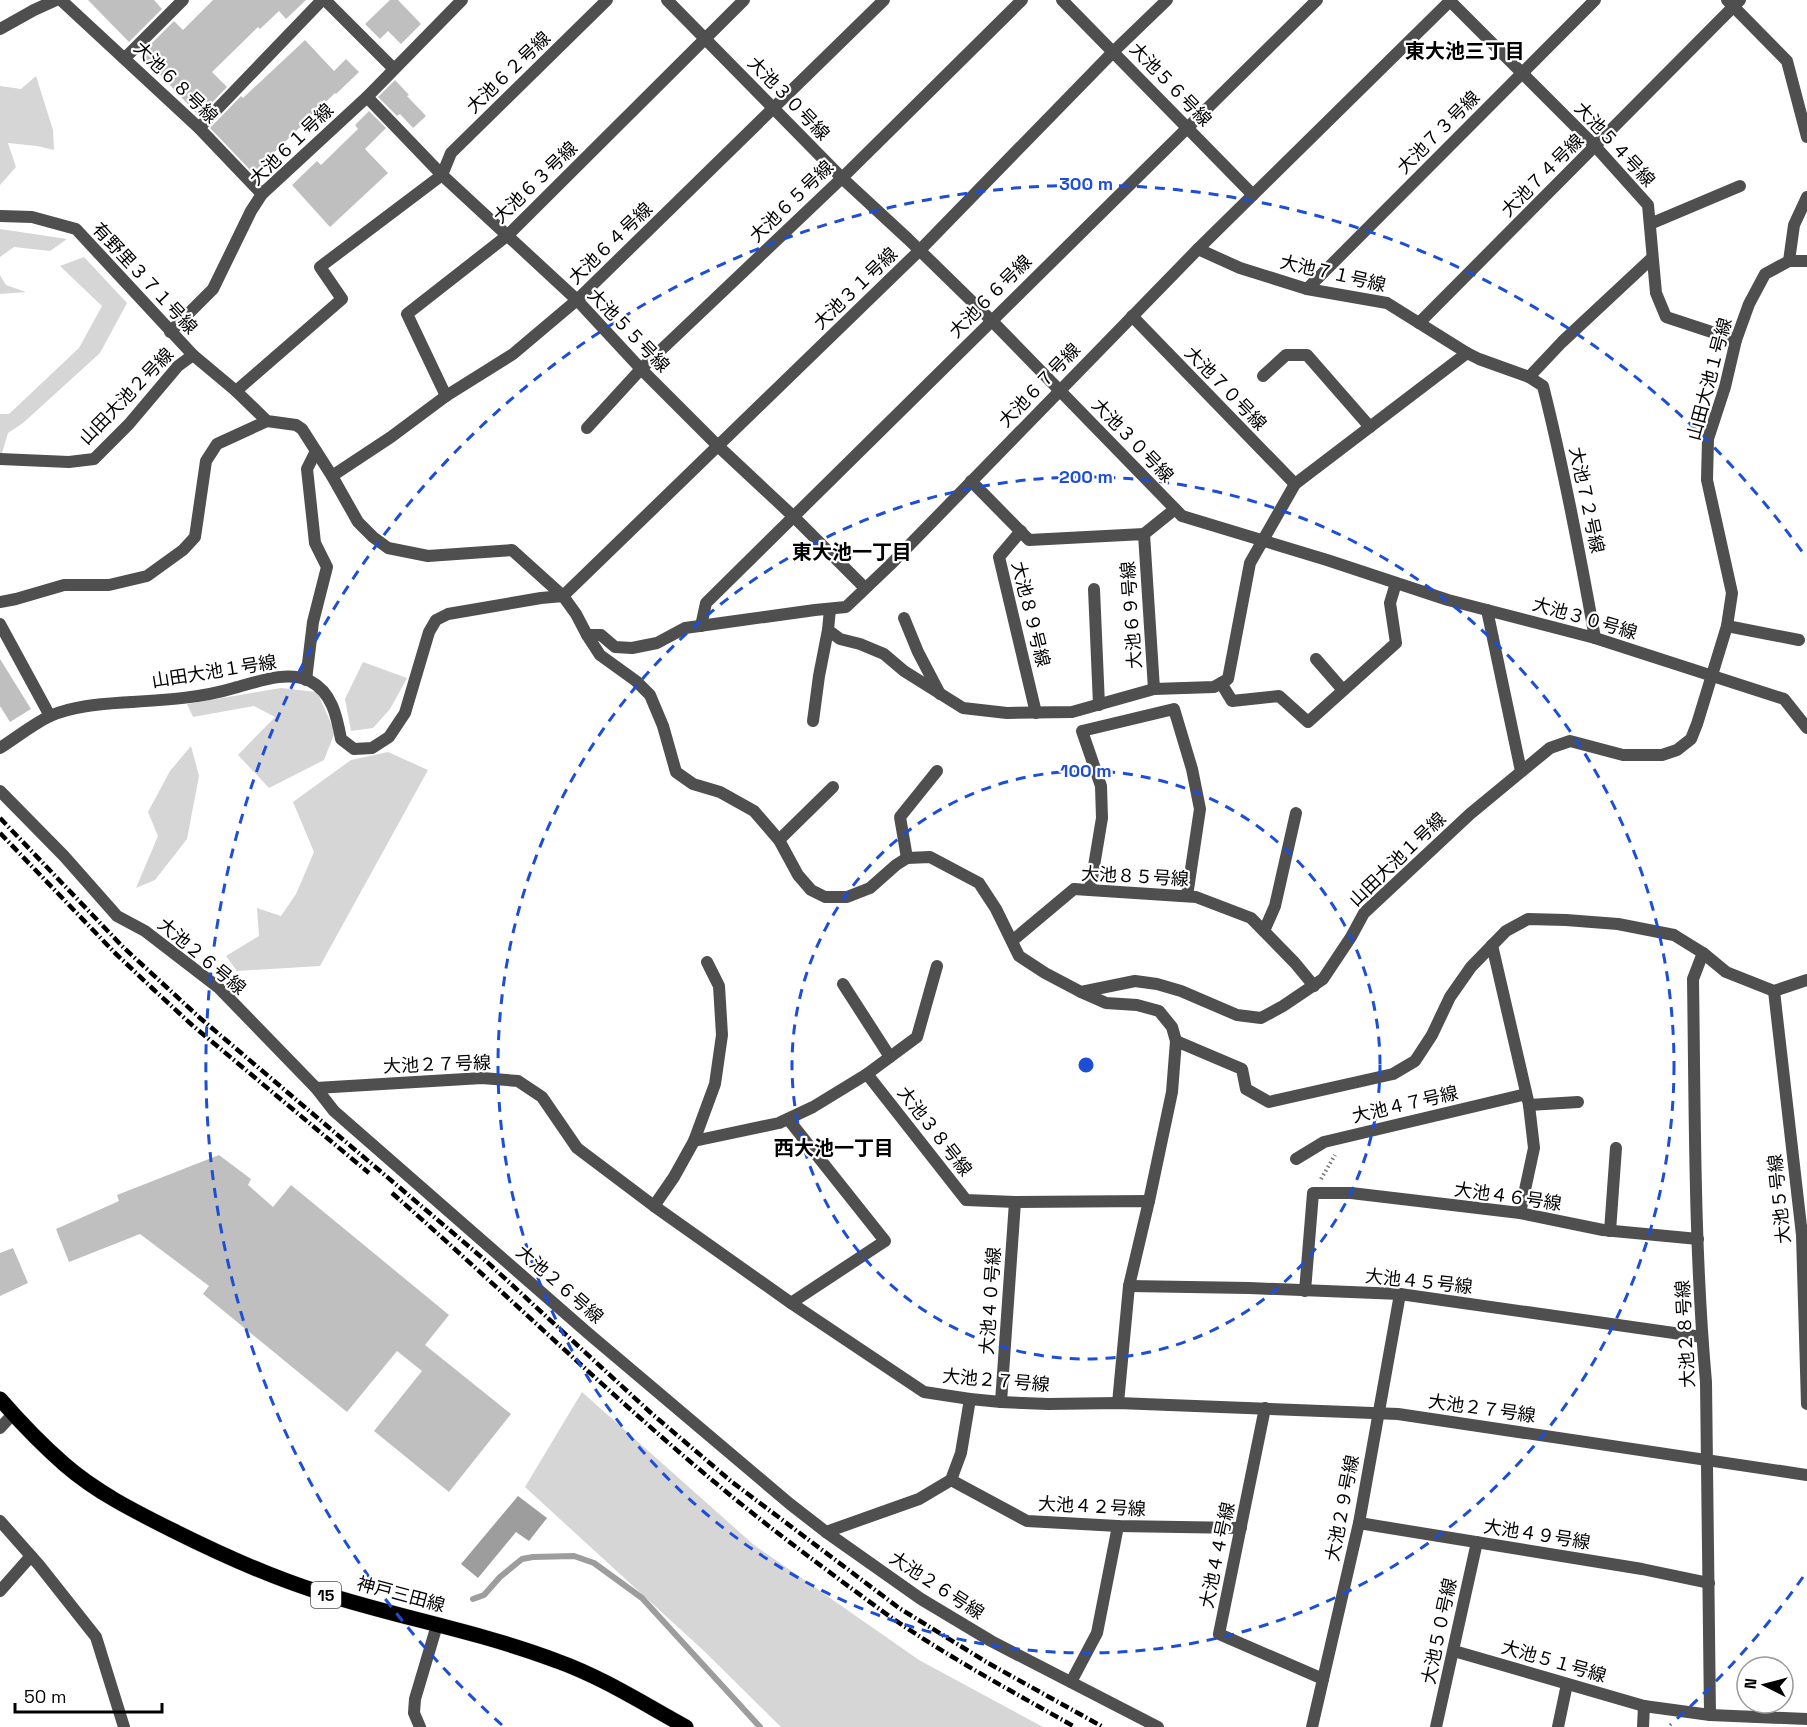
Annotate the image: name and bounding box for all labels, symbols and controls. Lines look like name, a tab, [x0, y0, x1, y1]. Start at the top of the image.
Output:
street label: 大池６２号線	[461, 26, 555, 118]
street label: 大池６８号線	[129, 36, 223, 128]
street label: 大池５６号線	[1125, 37, 1217, 131]
district label: 東大池三丁目	[1405, 38, 1525, 64]
street label: 大池３０号線	[743, 51, 835, 145]
street label: 大池７３号線	[1392, 86, 1484, 178]
street label: 大池５４号線	[1570, 97, 1660, 191]
street label: 大池６１号線	[244, 98, 338, 190]
street label: 大池７４号線	[1496, 129, 1588, 221]
street label: 大池６３号線	[488, 136, 582, 228]
street label: 大池６５号線	[744, 155, 838, 247]
text: 300 m	[1059, 172, 1113, 195]
street label: 大池６４号線	[563, 197, 657, 289]
street label: 有野里３７１号線	[87, 217, 203, 339]
street label: 大池３１号線	[808, 242, 902, 334]
street label: 大池６６号線	[944, 250, 1036, 342]
street label: 大池７１号線	[1278, 250, 1388, 296]
street label: 大池５５号線	[583, 283, 675, 377]
street label: 山田大池１号線	[1682, 315, 1736, 443]
street label: 大池６７号線	[993, 338, 1085, 432]
street label: 大池７０号線	[1180, 341, 1272, 435]
street label: 山田大池２号線	[74, 343, 178, 449]
street label: 大池３０号線	[1087, 393, 1179, 487]
street label: 大池７２号線	[1565, 445, 1609, 555]
text: 200 m	[1059, 465, 1113, 488]
district label: 東大池一丁目	[792, 539, 912, 565]
street label: 大池８９号線	[1007, 559, 1055, 669]
street label: 大池６９号線	[1116, 560, 1146, 670]
street label: 大池３０号線	[1530, 592, 1640, 644]
street label: 山田大池１号線	[150, 650, 278, 692]
text: 100 m	[1060, 759, 1112, 782]
street label: 山田大池１号線	[1344, 807, 1450, 911]
street label: 大池８５号線	[1080, 862, 1190, 890]
street label: 大池２６号線	[153, 912, 251, 1000]
street label: 大池２７号線	[383, 1051, 491, 1077]
centre of rings	[1076, 1055, 1096, 1075]
street label: 大池３８号線	[893, 1081, 977, 1181]
street label: 大池４７号線	[1350, 1081, 1460, 1127]
district label: 西大池一丁目	[774, 1135, 894, 1161]
street label: 大池５号線	[1763, 1153, 1795, 1245]
street label: 大池４６号線	[1453, 1177, 1563, 1215]
street label: 大池２６号線	[512, 1240, 608, 1328]
street label: 大池４０号線	[975, 1246, 1005, 1356]
street label: 大池４５号線	[1364, 1264, 1474, 1298]
street label: 大池２８号線	[1671, 1279, 1699, 1389]
street label: 大池２７号線	[941, 1364, 1051, 1396]
street label: 大池２７号線	[1427, 1389, 1537, 1427]
street label: 大池２９号線	[1320, 1453, 1364, 1563]
street label: 大池４２号線	[1037, 1492, 1147, 1520]
street label: 大池４４号線	[1195, 1500, 1239, 1610]
street label: 大池４９号線	[1482, 1514, 1592, 1554]
street label: 大池２６号線	[885, 1546, 989, 1624]
street label: 神戸三田線	[355, 1571, 447, 1617]
street label: 大池５０号線	[1417, 1576, 1461, 1686]
road number: 15	[311, 1582, 341, 1608]
street label: 大池５１号線	[1499, 1635, 1609, 1687]
north arrow	[1735, 1655, 1795, 1715]
scale bar	[15, 1676, 162, 1714]
text: N	[1740, 1677, 1762, 1690]
text: 50 m	[24, 1685, 66, 1708]

